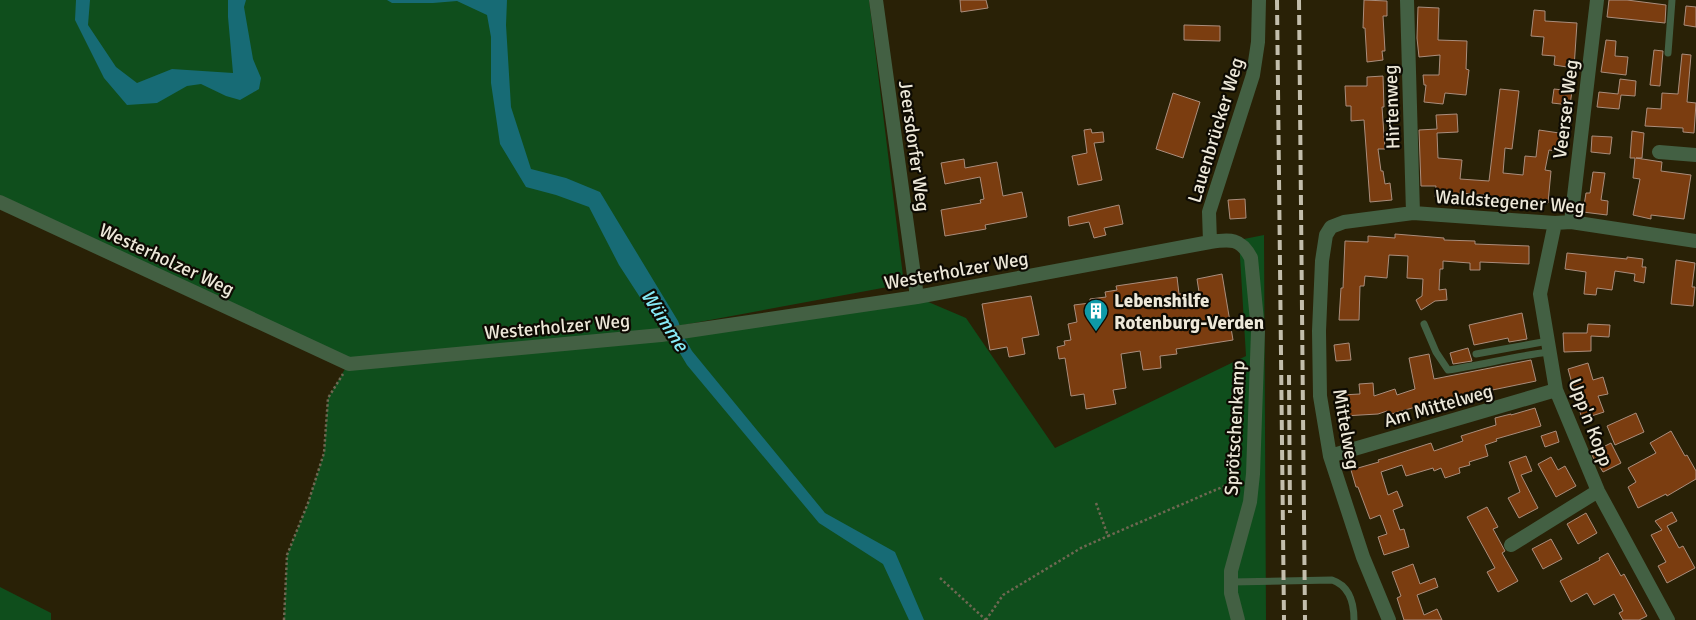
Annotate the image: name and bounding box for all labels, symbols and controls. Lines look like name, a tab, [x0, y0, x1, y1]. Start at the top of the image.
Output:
street label: Lauenbrücker Weg	[1182, 55, 1249, 206]
street label: Veerser Weg	[1548, 58, 1584, 160]
street label: Hirtenweg	[1379, 64, 1405, 150]
street label: Jeersdorfer Weg	[893, 79, 935, 213]
street label: Waldstegener Weg	[1434, 185, 1586, 219]
street label: Westerholzer Weg	[95, 218, 238, 302]
street label: Westerholzer Weg	[882, 246, 1030, 295]
water label: Wümme	[635, 284, 694, 357]
place label: Lebenshilfe Rotenburg-Verden	[1114, 289, 1264, 335]
building icon: Lebenshilfe Rotenburg-Verden	[1083, 298, 1109, 332]
street label: Westerholzer Weg	[483, 309, 631, 345]
street label: Sprötschenkamp	[1219, 360, 1251, 496]
street label: Upp'n Kopp	[1562, 375, 1618, 470]
street label: Am Mittelweg	[1381, 379, 1496, 433]
street label: Mittelweg	[1327, 387, 1365, 471]

